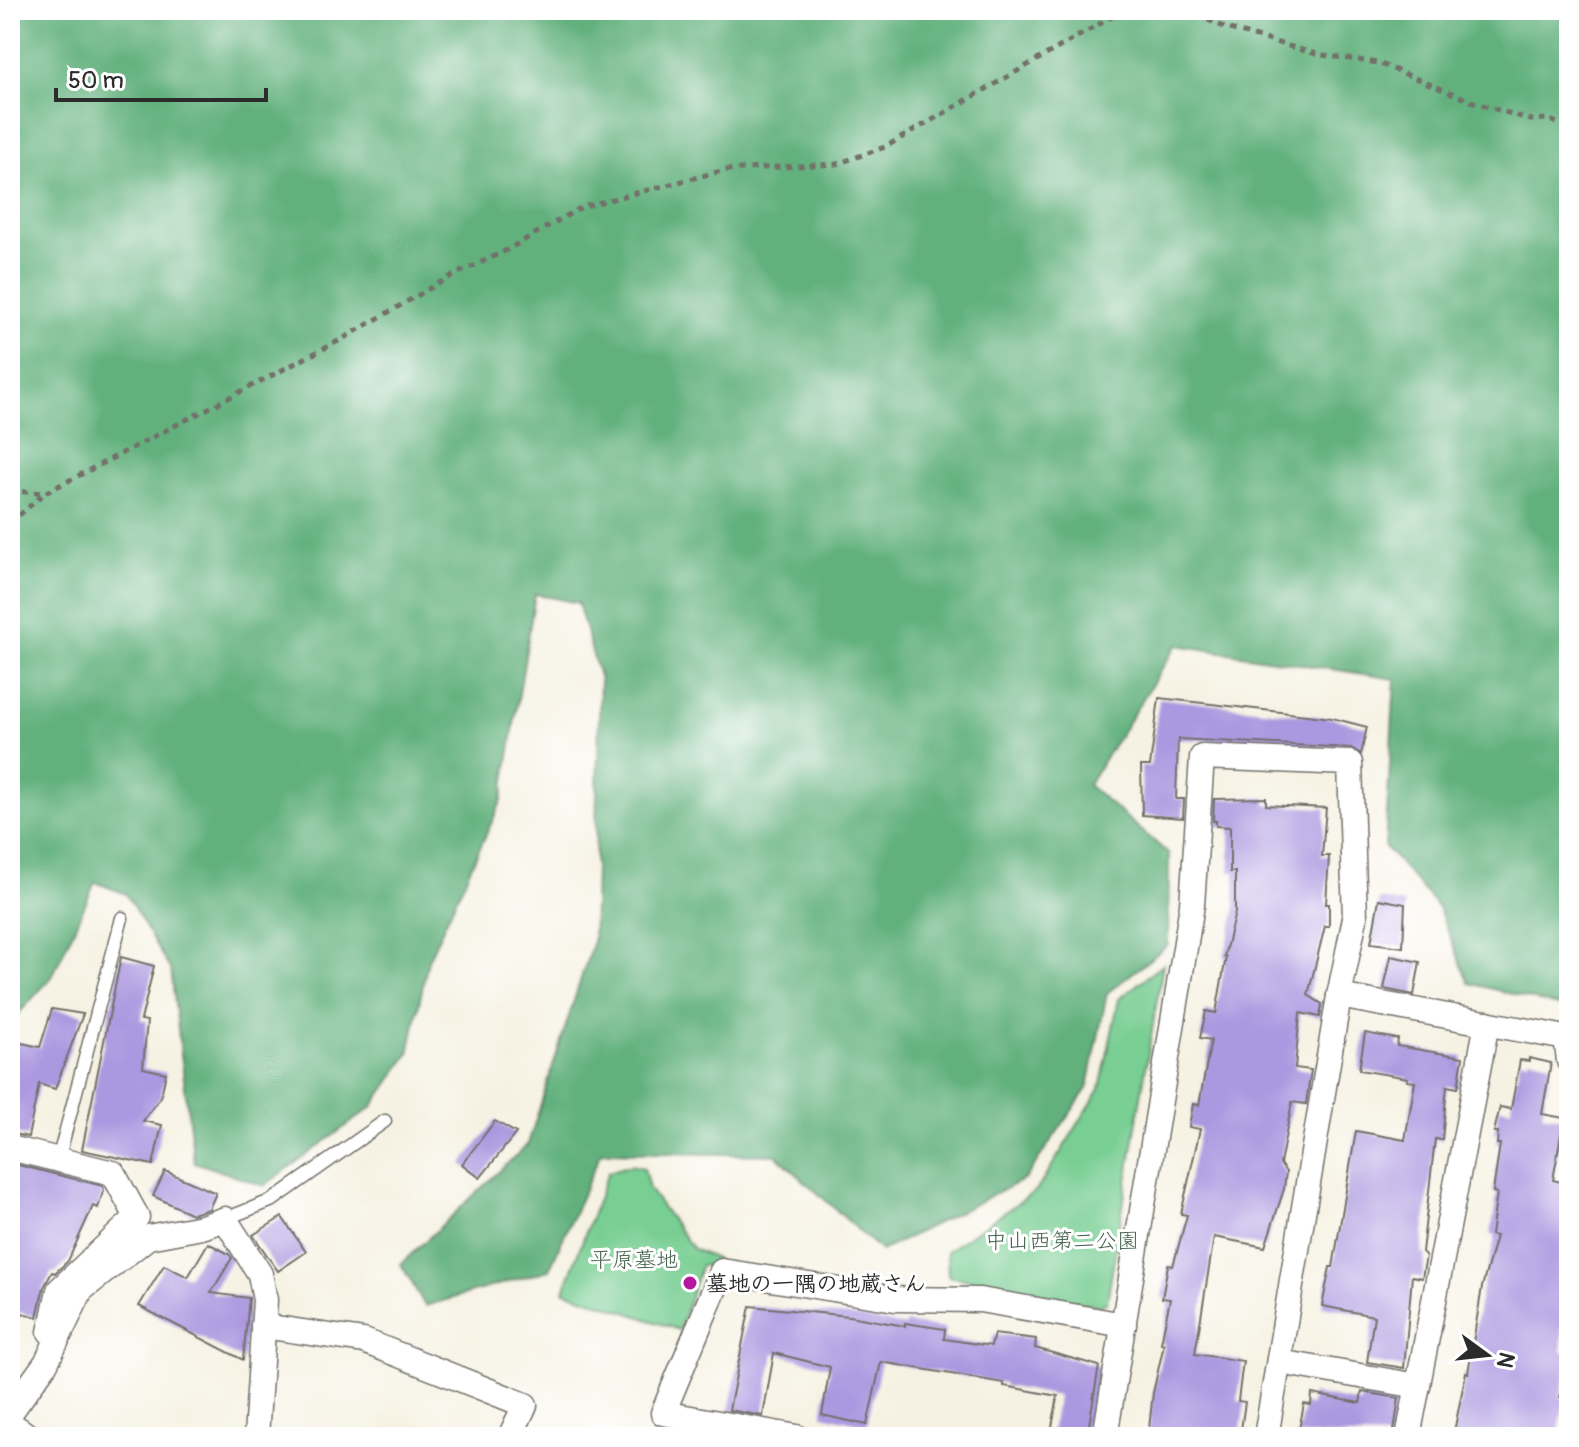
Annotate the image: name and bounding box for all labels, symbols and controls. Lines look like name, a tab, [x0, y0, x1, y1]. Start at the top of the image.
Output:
scale bar	[56, 52, 266, 102]
text: 50 m	[68, 66, 124, 95]
park label: 中山西第二公園	[985, 1227, 1139, 1255]
park label: 平原墓地	[590, 1246, 678, 1274]
place label: 墓地の一隅の地蔵さん	[706, 1270, 926, 1298]
marker: 墓地の一隅の地蔵さん	[681, 1274, 699, 1292]
north arrow	[1447, 1315, 1527, 1395]
text: N	[1490, 1349, 1521, 1371]

